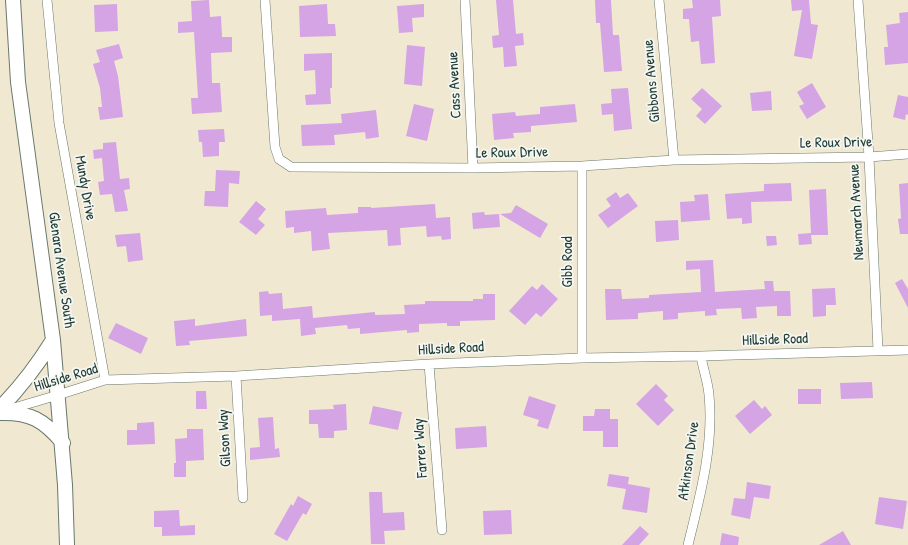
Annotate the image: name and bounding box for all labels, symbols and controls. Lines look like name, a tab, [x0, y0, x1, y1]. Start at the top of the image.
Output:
street label: Gibbons Avenue	[639, 39, 665, 123]
street label: Cass Avenue	[444, 51, 466, 119]
street label: Le Roux Drive	[800, 133, 872, 153]
street label: Le Roux Drive	[476, 143, 548, 163]
street label: Mundy Drive	[70, 154, 100, 222]
street label: Newmarch Avenue	[845, 163, 869, 261]
street label: Glenara Avenue South	[44, 211, 78, 329]
street label: Gibb Road	[559, 237, 577, 287]
street label: Hillside Road	[742, 330, 808, 350]
street label: Hillside Road	[418, 338, 484, 360]
street label: Hillside Road	[32, 360, 100, 396]
street label: Gilson Way	[214, 409, 236, 467]
street label: Farrer Way	[410, 418, 432, 478]
street label: Atkinson Drive	[675, 421, 703, 501]

